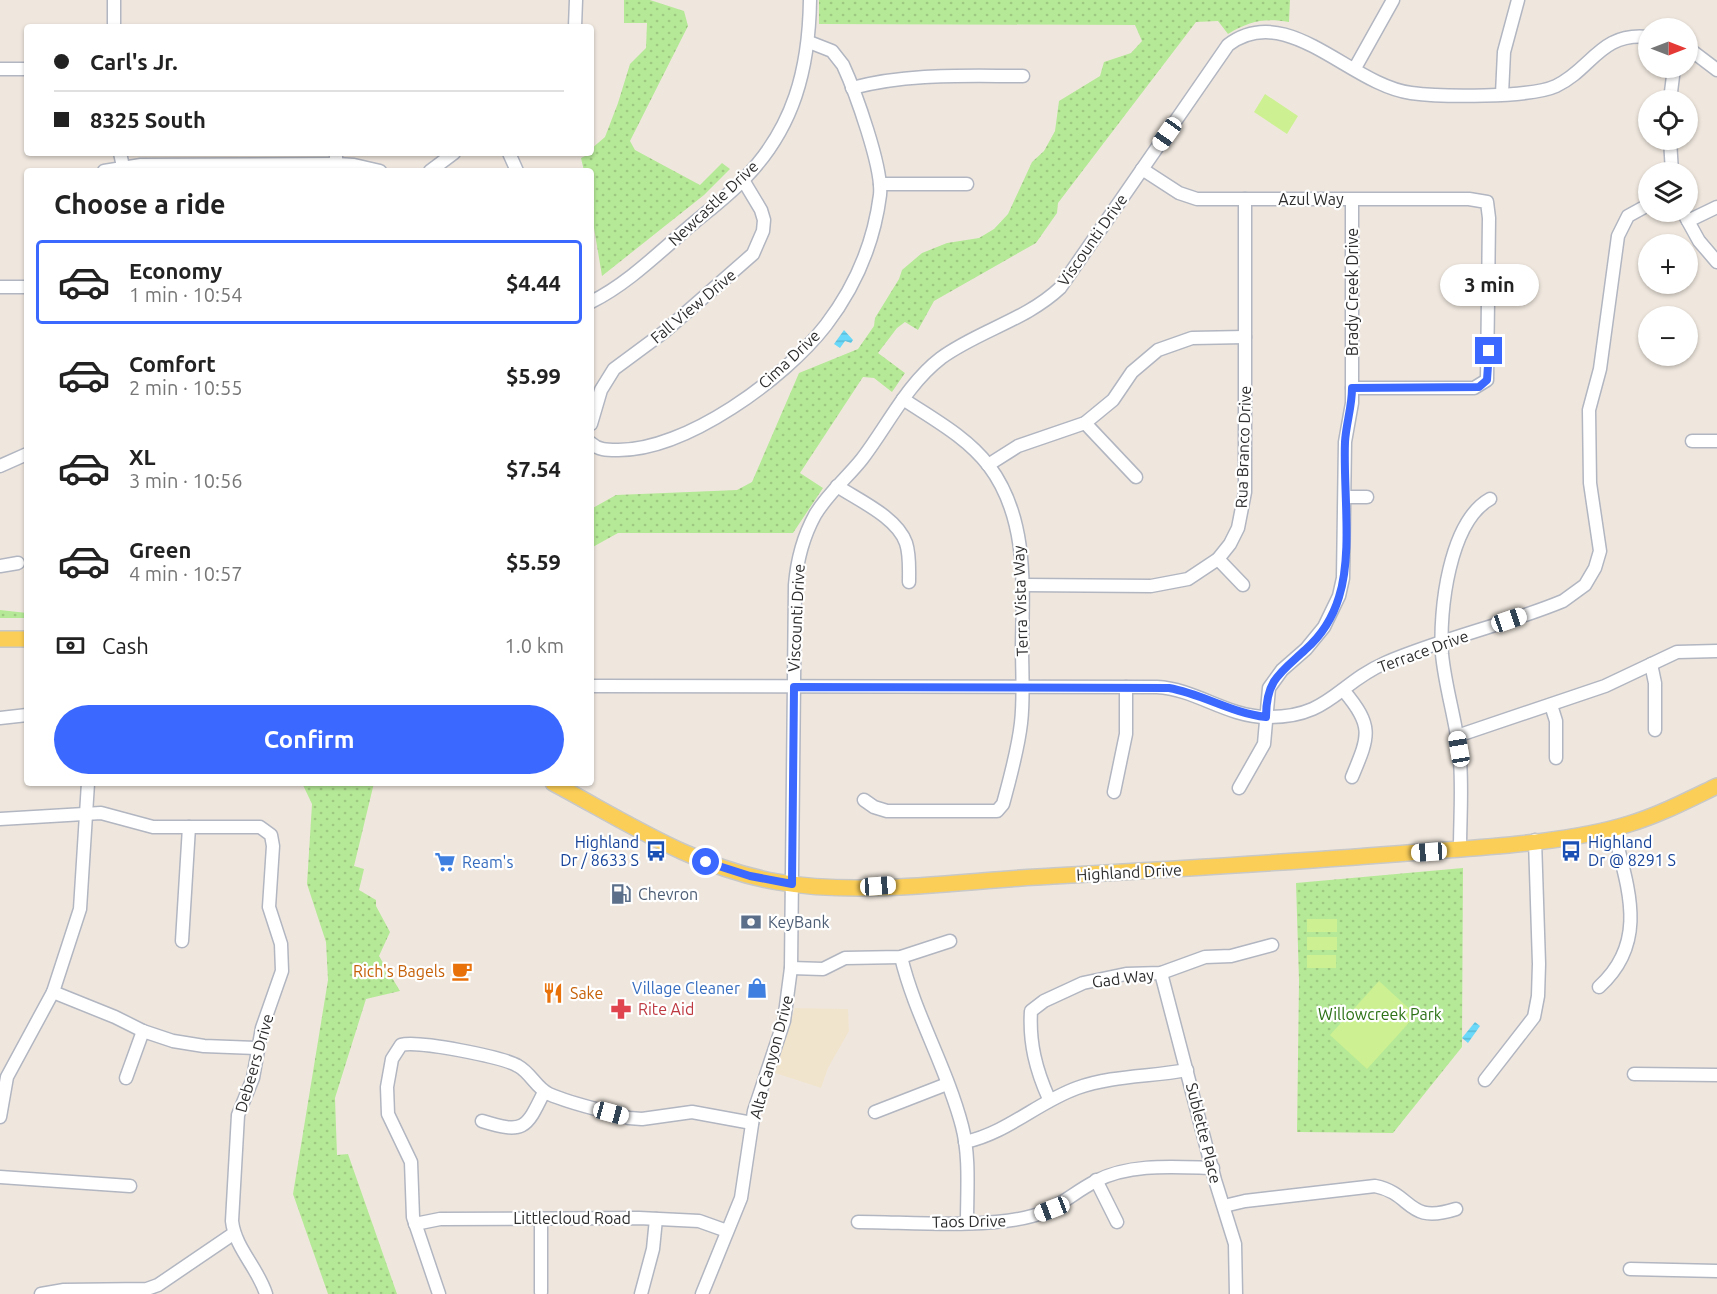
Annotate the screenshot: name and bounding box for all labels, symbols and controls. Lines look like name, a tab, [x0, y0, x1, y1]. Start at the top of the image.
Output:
north arrow	[1638, 18, 1698, 78]
map controls	[1638, 18, 1698, 366]
text: Carl's Jr.	[90, 49, 178, 74]
button: locate	[1638, 90, 1698, 150]
text: 8325 South	[90, 107, 206, 132]
car	[1149, 114, 1185, 154]
street label: Newcastle Drive	[664, 157, 762, 249]
button: layers	[1638, 162, 1698, 222]
text: Choose a ride	[54, 189, 226, 219]
street label: Azul Way	[1278, 190, 1344, 208]
street label: Viscounti Drive	[1054, 191, 1130, 289]
street label: Brady Creek Drive	[1343, 228, 1361, 356]
button: +	[1638, 234, 1698, 294]
icon: car	[57, 255, 111, 309]
text: Economy	[129, 258, 222, 283]
callout: 3 min	[1440, 264, 1538, 306]
street label: Fall View Drive	[647, 265, 739, 347]
text: $4.44	[506, 270, 561, 295]
text: 3 min	[1464, 273, 1515, 296]
text: 1 min · 10:54	[129, 283, 243, 306]
button: −	[1638, 306, 1698, 366]
street label: Cima Drive	[755, 326, 823, 392]
route end	[1475, 337, 1502, 364]
icon: car	[57, 348, 111, 402]
text: Comfort	[129, 351, 216, 376]
text: $5.99	[506, 363, 561, 388]
text: 2 min · 10:55	[129, 376, 243, 399]
street label: Rua Branco Drive	[1232, 385, 1254, 509]
icon: car	[57, 441, 111, 495]
text: XL	[129, 444, 156, 469]
text: $7.54	[506, 456, 561, 481]
text: 3 min · 10:56	[129, 469, 243, 492]
icon: car	[57, 534, 111, 588]
text: Green	[129, 537, 191, 562]
street label: Terra Vista Way	[1009, 545, 1031, 657]
text: $5.59	[506, 549, 561, 574]
text: 4 min · 10:57	[129, 562, 243, 585]
street label: Viscounti Drive	[784, 564, 808, 672]
car	[1489, 606, 1529, 634]
street label: Terrace Drive	[1375, 626, 1471, 676]
icon: cash	[54, 629, 87, 662]
text: Cash	[102, 633, 149, 658]
text: 1.0 km	[505, 634, 564, 657]
button: Confirm	[54, 705, 564, 774]
car	[1447, 730, 1471, 768]
place label: Highland Dr / 8633 S	[560, 833, 639, 869]
place label: Highland Dr @ 8291 S	[1588, 833, 1676, 869]
bus stop icon: Highland Dr / 8633 S	[644, 839, 668, 863]
bus stop icon: Highland Dr @ 8291 S	[1559, 839, 1583, 863]
car	[1410, 842, 1448, 862]
route start	[692, 848, 719, 875]
supermarket icon: Ream's	[433, 850, 457, 874]
place label: Ream's	[462, 853, 513, 871]
street label: Highland Drive	[1076, 860, 1182, 884]
car	[859, 876, 897, 896]
fuel station icon: Chevron	[609, 882, 633, 906]
place label: Chevron	[638, 885, 698, 903]
bank icon: KeyBank	[739, 910, 763, 934]
place label: KeyBank	[768, 913, 830, 931]
cafe icon: Rich's Bagels	[450, 959, 474, 983]
place label: Rich's Bagels	[353, 962, 445, 980]
street label: Gad Way	[1091, 965, 1155, 991]
shop icon: Village Cleaner	[745, 976, 769, 1000]
place label: Village Cleaner	[632, 979, 740, 997]
restaurant icon: Sake	[541, 981, 565, 1005]
place label: Sake	[570, 984, 603, 1002]
street label: Alta Canyon Drive	[746, 993, 796, 1121]
pharmacy icon: Rite Aid	[609, 997, 633, 1021]
place label: Rite Aid	[638, 1000, 694, 1018]
park label: Willowcreek Park	[1318, 1005, 1442, 1023]
street label: Debeers Drive	[231, 1012, 277, 1114]
street label: Sublette Place	[1183, 1081, 1225, 1185]
car	[591, 1100, 631, 1126]
car	[1032, 1194, 1072, 1224]
street label: Littlecloud Road	[513, 1209, 631, 1227]
street label: Taos Drive	[932, 1211, 1006, 1231]

